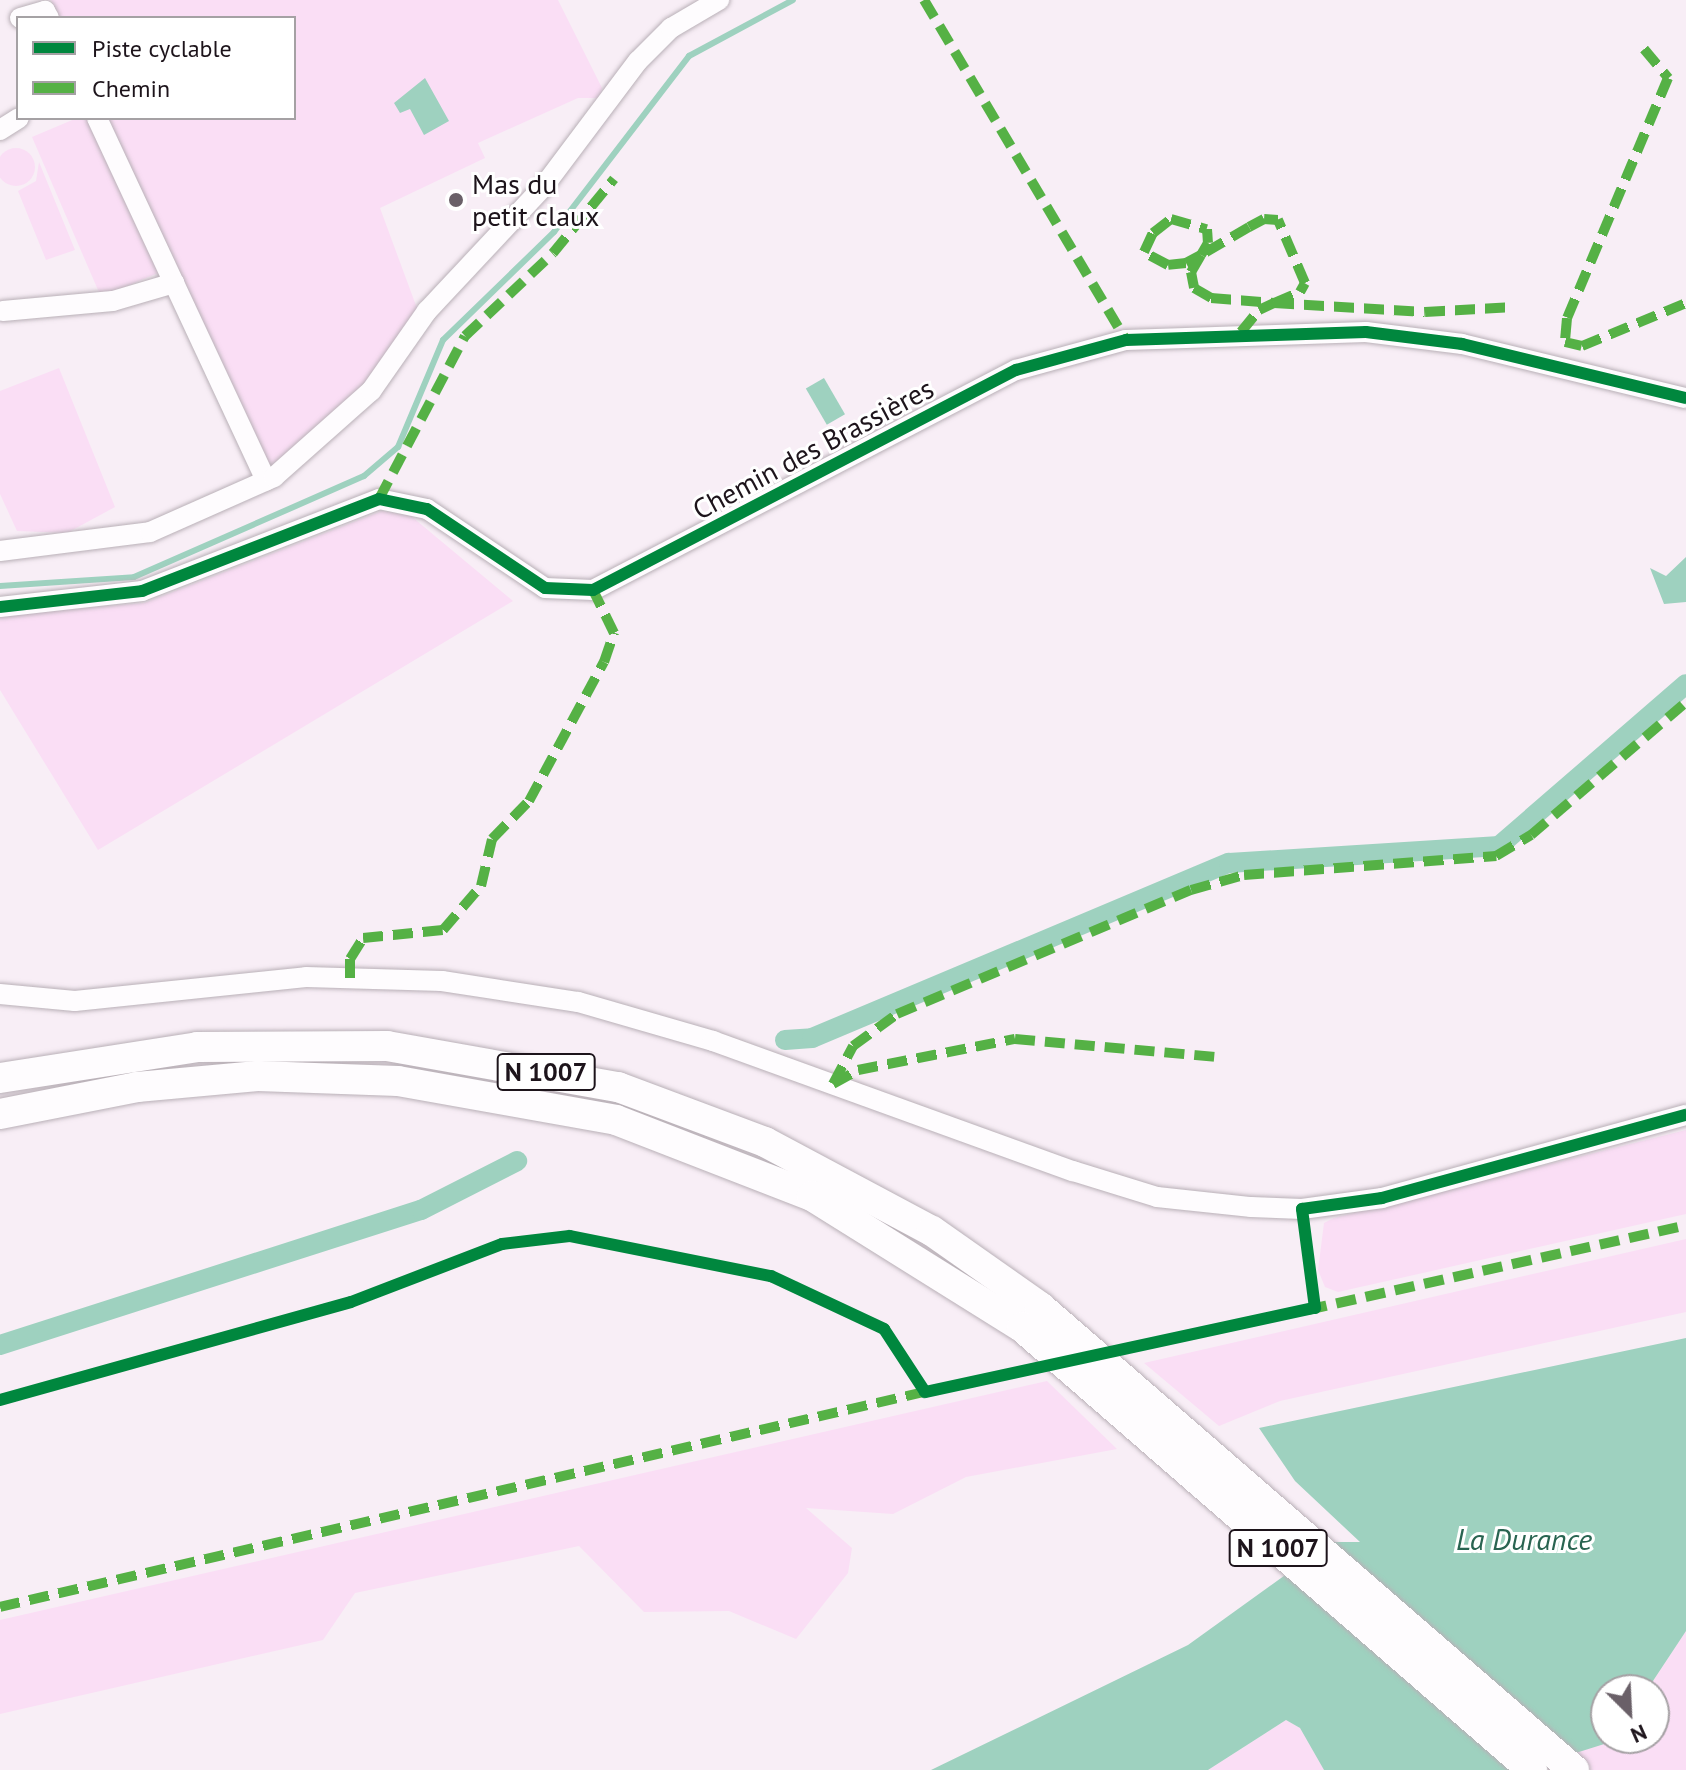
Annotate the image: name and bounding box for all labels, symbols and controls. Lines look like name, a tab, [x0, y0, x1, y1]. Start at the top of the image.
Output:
legend	[16, 16, 296, 120]
text: Piste cyclable	[92, 33, 232, 64]
text: Chemin	[92, 73, 170, 104]
place label: Mas du petit claux	[472, 167, 600, 233]
marker: Mas du petit claux	[447, 191, 465, 209]
street label: Chemin des Brassières	[687, 371, 939, 527]
road number: N 1007	[496, 1050, 596, 1094]
water label: La Durance	[1456, 1521, 1592, 1557]
road number: N 1007	[1228, 1526, 1328, 1570]
north arrow	[1590, 1674, 1670, 1754]
text: N	[1627, 1718, 1651, 1750]

